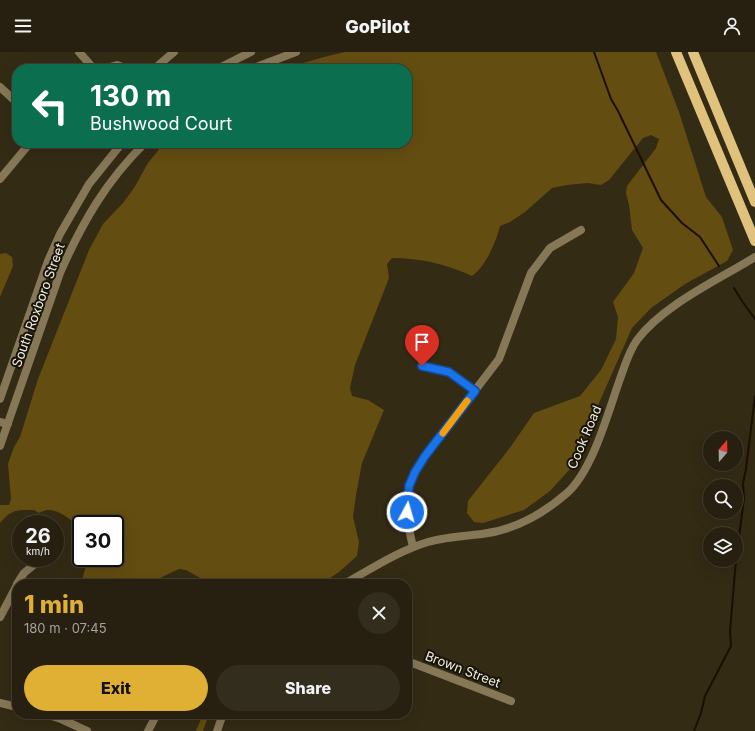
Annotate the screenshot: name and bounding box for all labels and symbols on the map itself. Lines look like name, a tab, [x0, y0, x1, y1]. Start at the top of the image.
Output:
street label: South Roxboro Street	[8, 241, 68, 369]
pin	[405, 325, 439, 366]
street label: Cook Road	[564, 403, 604, 471]
north arrow	[703, 431, 743, 471]
position arrow	[386, 491, 428, 533]
speed limit sign: 30	[72, 515, 124, 567]
street label: Brown Street	[423, 647, 503, 691]

